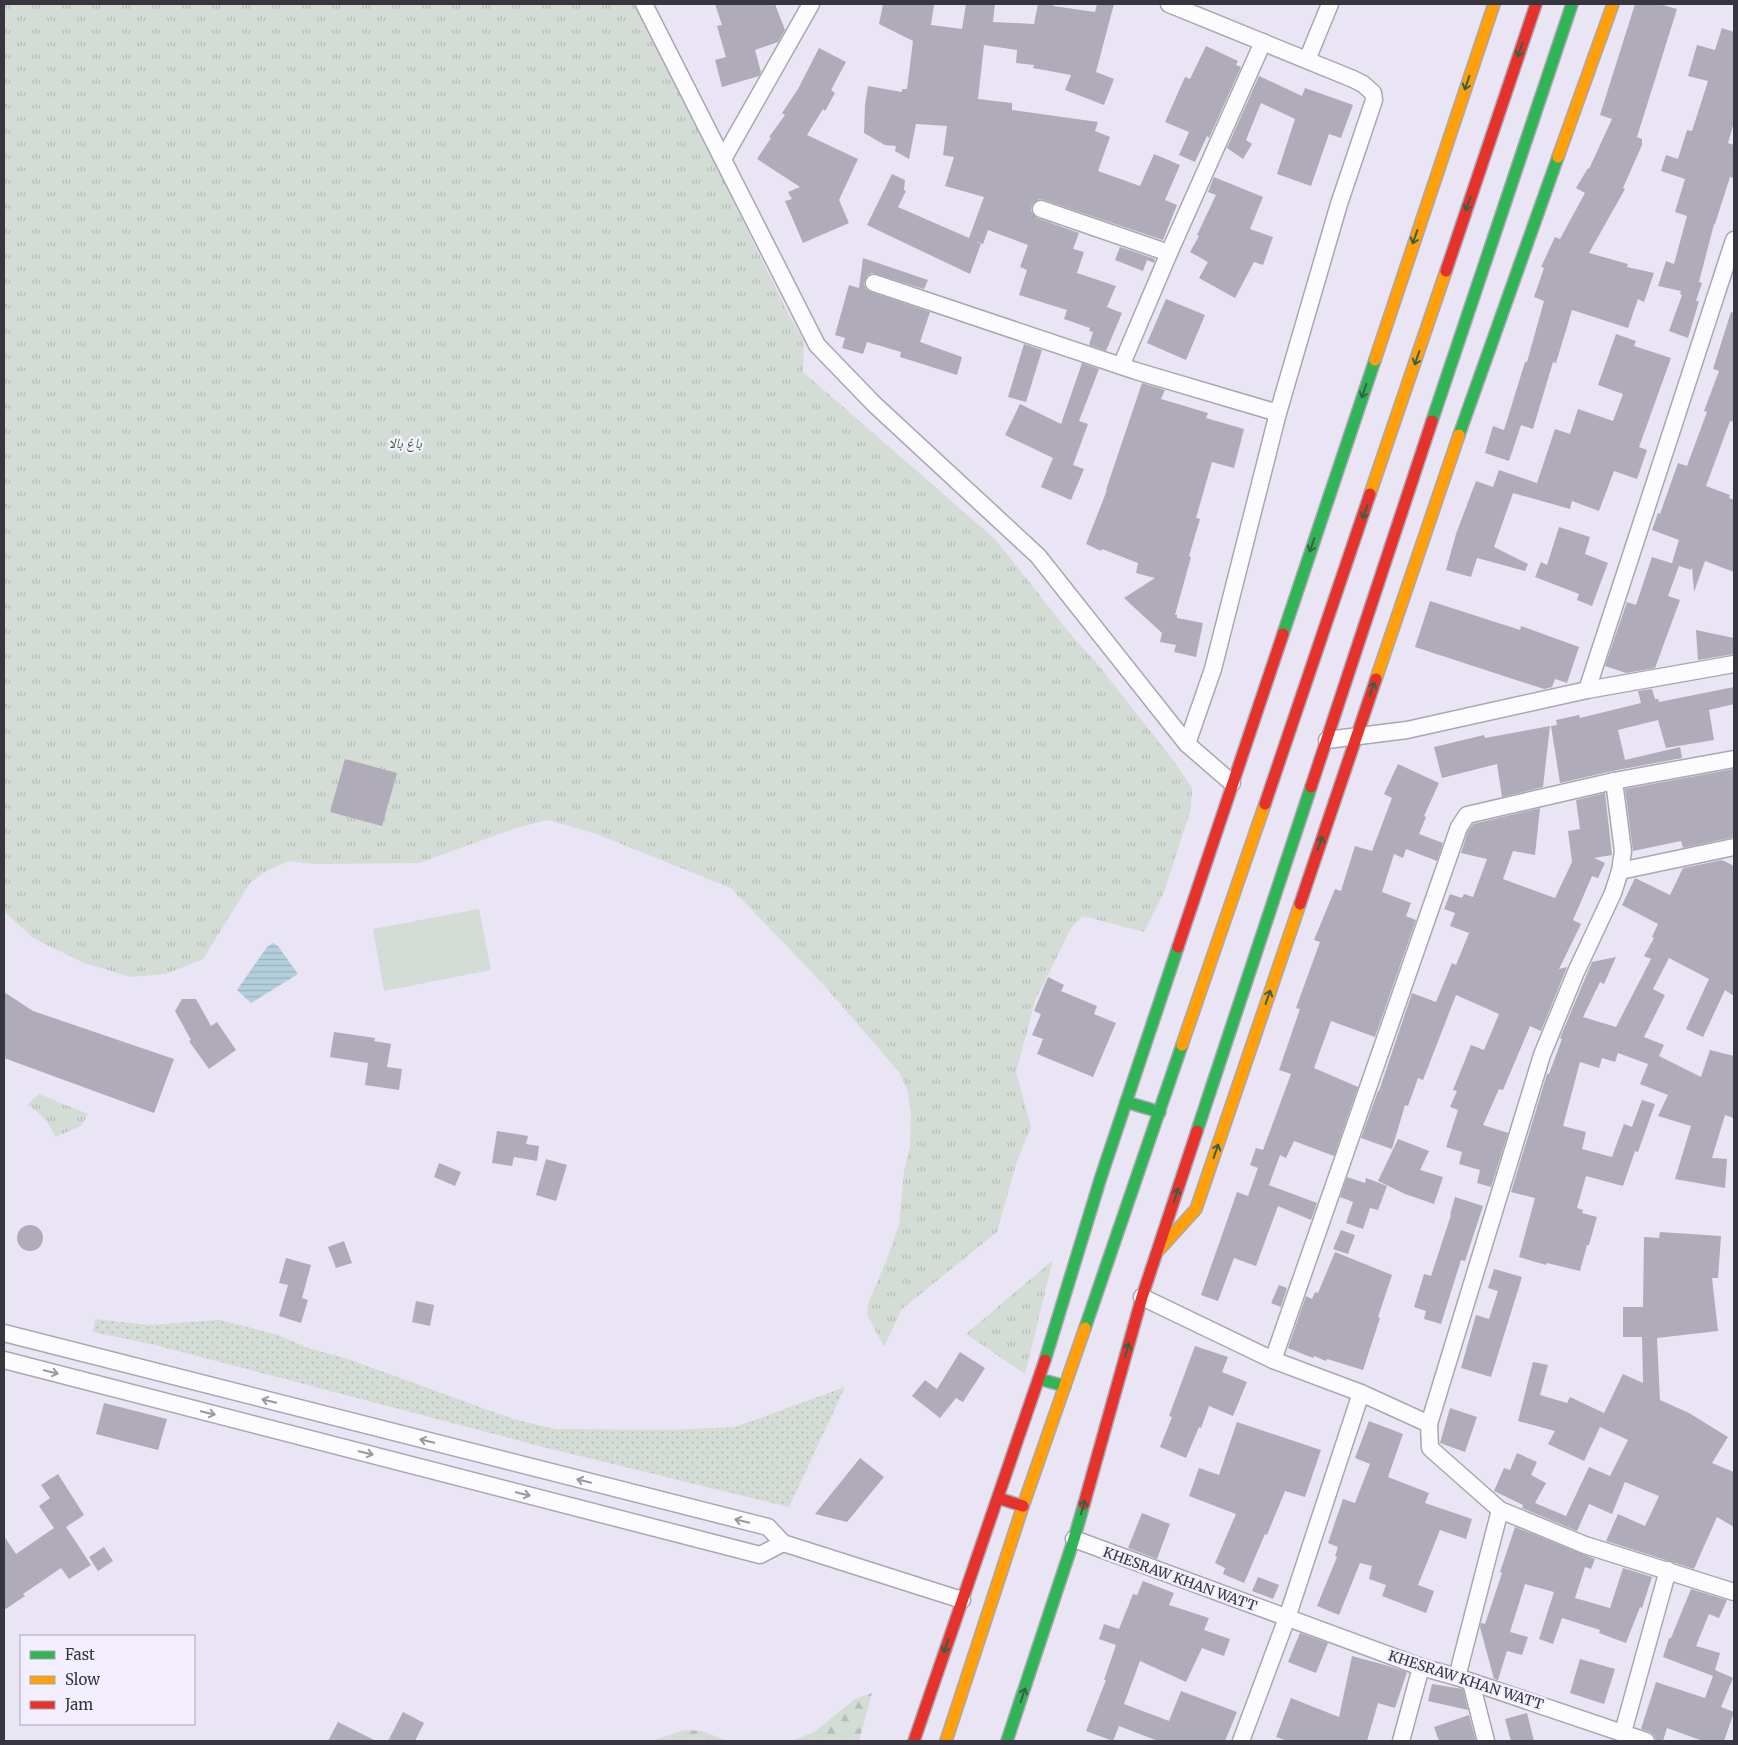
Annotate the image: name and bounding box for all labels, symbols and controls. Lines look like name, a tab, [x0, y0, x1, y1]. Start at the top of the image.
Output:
one-way arrow	[1515, 42, 1525, 58]
one-way arrow	[1462, 75, 1471, 90]
one-way arrow	[1463, 196, 1473, 212]
one-way arrow	[1410, 229, 1420, 245]
one-way arrow	[1411, 350, 1421, 366]
one-way arrow	[1358, 383, 1368, 399]
park label: باغ بالا	[388, 434, 422, 452]
one-way arrow	[1359, 504, 1369, 520]
one-way arrow	[1307, 537, 1316, 553]
one-way arrow	[1368, 682, 1377, 698]
one-way arrow	[1316, 836, 1325, 852]
one-way arrow	[1264, 990, 1273, 1005]
one-way arrow	[1212, 1144, 1221, 1159]
one-way arrow	[1171, 1188, 1181, 1204]
one-way arrow	[1122, 1343, 1132, 1359]
one-way arrow	[42, 1368, 58, 1377]
one-way arrow	[262, 1395, 278, 1405]
one-way arrow	[200, 1409, 216, 1418]
one-way arrow	[419, 1435, 435, 1445]
one-way arrow	[357, 1449, 373, 1458]
one-way arrow	[577, 1475, 593, 1485]
one-way arrow	[515, 1489, 531, 1499]
one-way arrow	[1079, 1499, 1089, 1515]
one-way arrow	[734, 1516, 750, 1525]
street label: KHESRAW KHAN WATT	[1101, 1543, 1260, 1615]
legend	[20, 1635, 195, 1725]
one-way arrow	[941, 1638, 950, 1653]
text: Fast	[65, 1645, 95, 1664]
street label: KHESRAW KHAN WATT	[1386, 1646, 1546, 1714]
text: Slow	[65, 1670, 100, 1689]
one-way arrow	[1019, 1688, 1028, 1703]
text: Jam	[64, 1695, 93, 1714]

